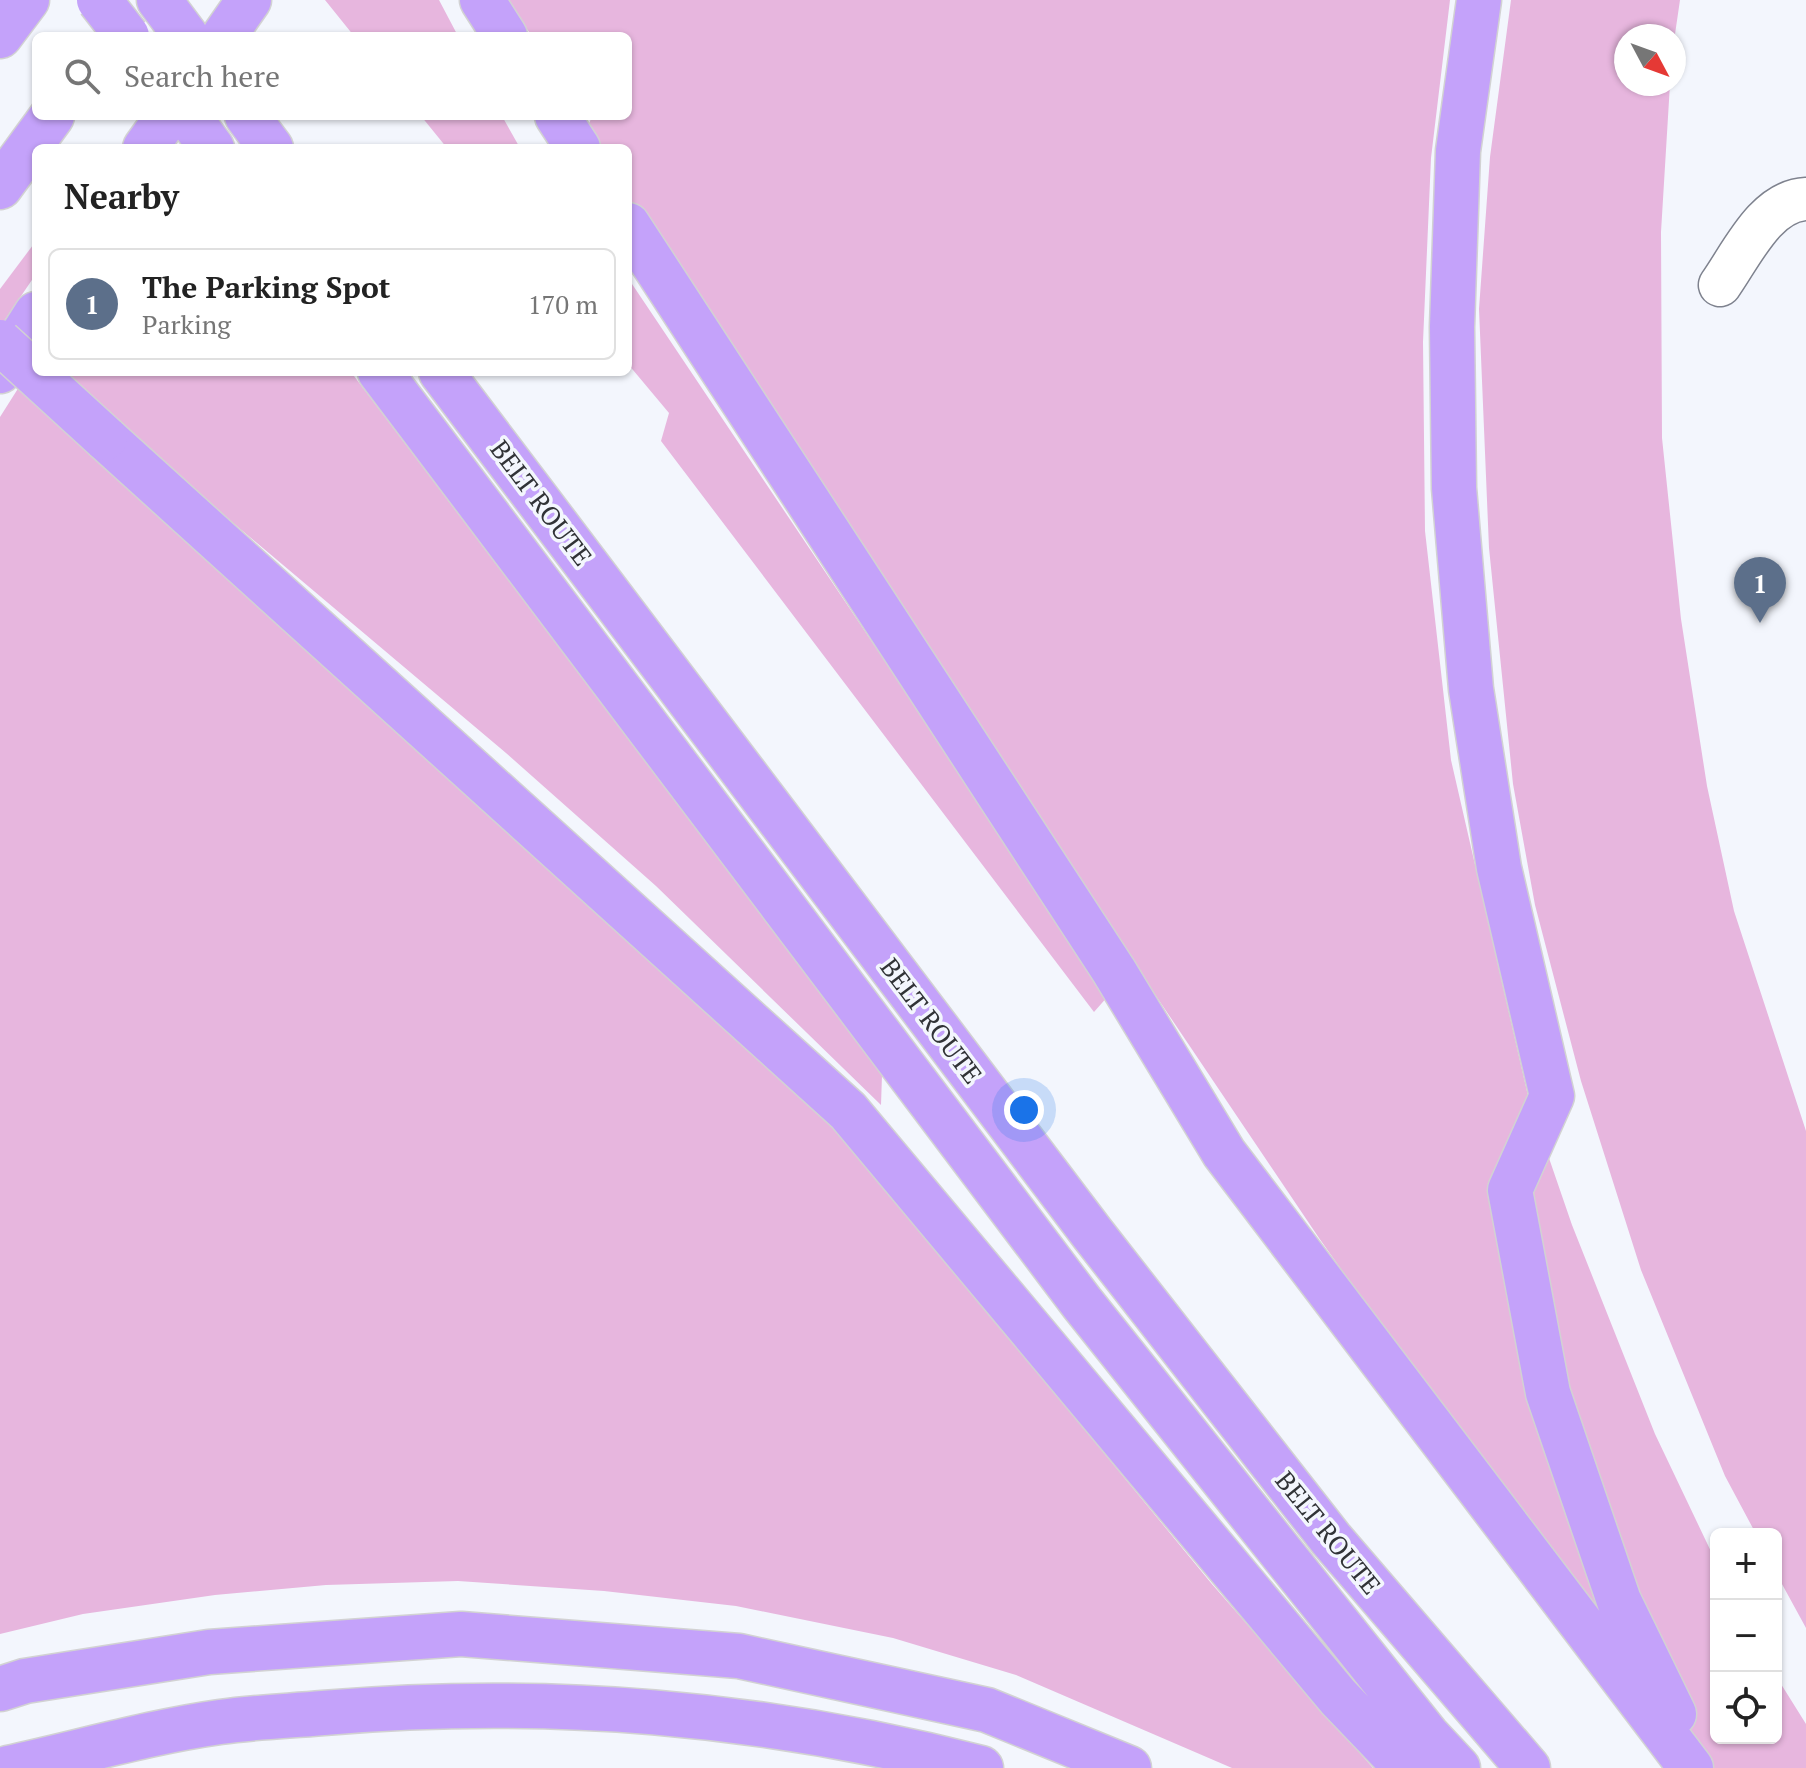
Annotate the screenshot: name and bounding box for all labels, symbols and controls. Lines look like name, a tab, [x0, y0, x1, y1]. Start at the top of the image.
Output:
north arrow	[1614, 24, 1686, 96]
search box	[32, 32, 632, 120]
icon: search	[60, 54, 104, 98]
text: Search here	[124, 56, 280, 96]
text: Nearby	[64, 174, 179, 219]
text: The Parking Spot	[142, 267, 391, 307]
text: 1	[85, 287, 99, 321]
text: 170 m	[528, 287, 598, 321]
text: Parking	[142, 307, 231, 341]
street label: BELT ROUTE	[483, 433, 600, 572]
pin: 1	[1734, 557, 1786, 623]
street label: BELT ROUTE	[873, 951, 990, 1090]
your location	[1004, 1090, 1044, 1130]
street label: BELT ROUTE	[1269, 1464, 1389, 1601]
map controls	[1710, 1528, 1782, 1744]
button: +	[1710, 1528, 1782, 1600]
button: −	[1710, 1600, 1782, 1672]
button: locate	[1710, 1672, 1782, 1744]

